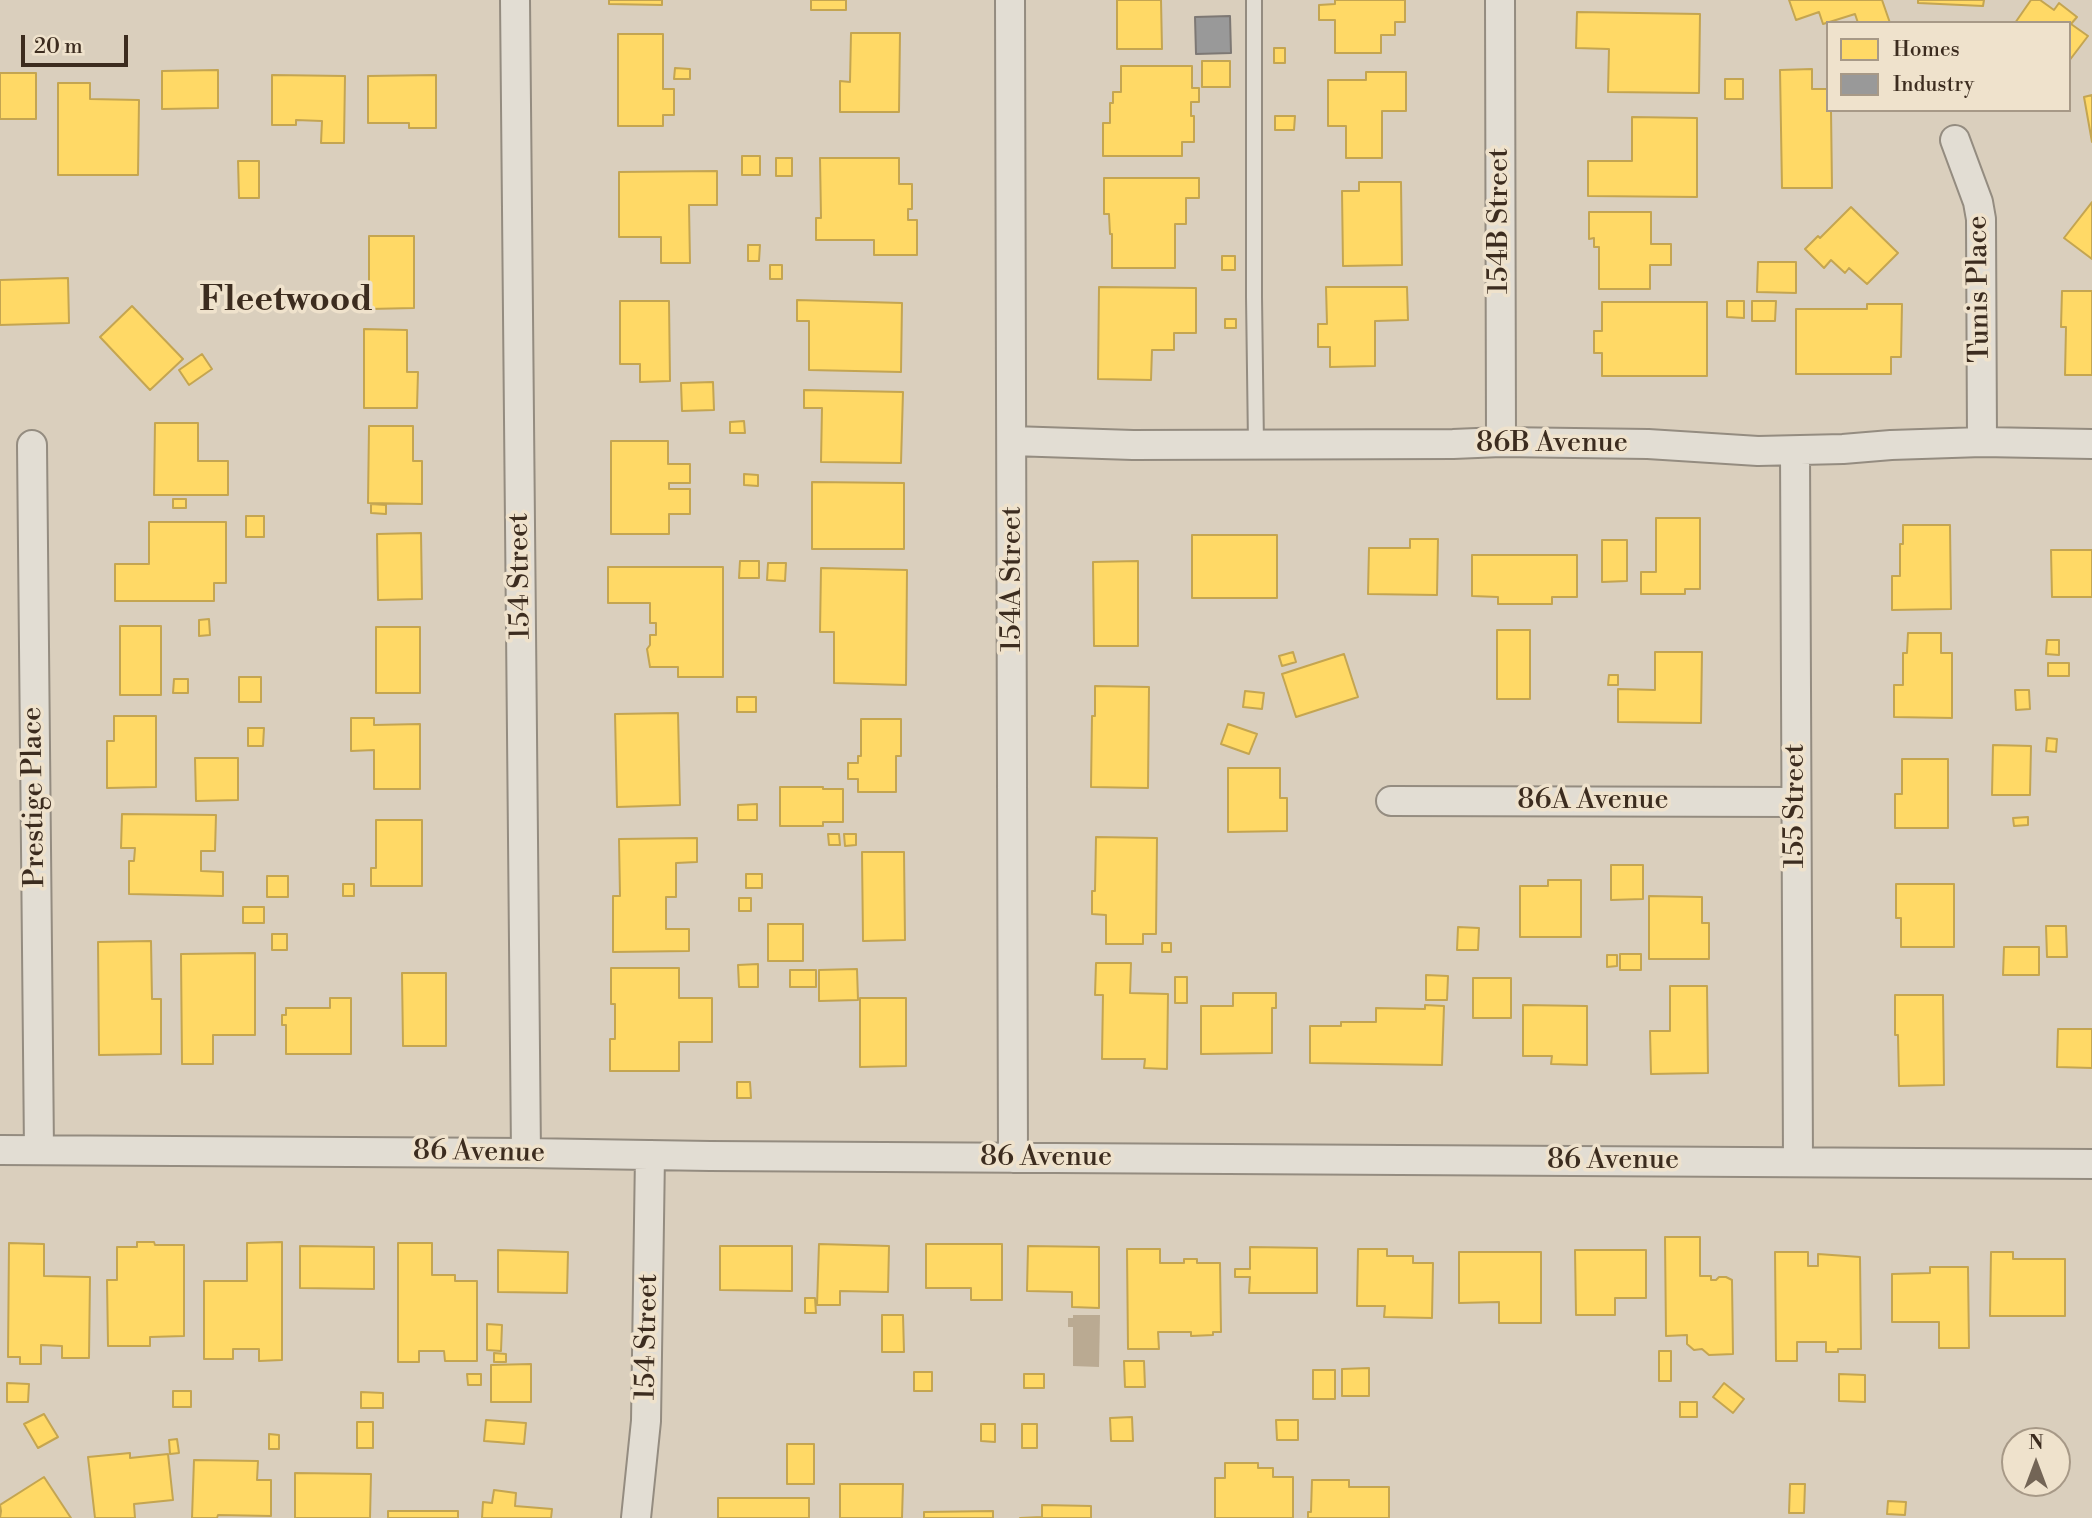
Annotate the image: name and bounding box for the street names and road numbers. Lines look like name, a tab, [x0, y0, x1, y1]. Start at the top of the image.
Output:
street label: 154B Street	[1483, 148, 1517, 294]
street label: Tunis Place	[1962, 215, 1998, 363]
street label: 86B Avenue	[1476, 427, 1628, 461]
street label: 154A Street	[996, 506, 1030, 652]
street label: 154 Street	[503, 512, 539, 640]
street label: Prestige Place	[17, 706, 53, 888]
street label: 155 Street	[1779, 744, 1813, 868]
street label: 86A Avenue	[1517, 784, 1669, 818]
street label: 86 Avenue	[413, 1135, 545, 1171]
street label: 86 Avenue	[980, 1141, 1112, 1175]
street label: 86 Avenue	[1547, 1144, 1679, 1178]
street label: 154 Street	[630, 1273, 666, 1401]

